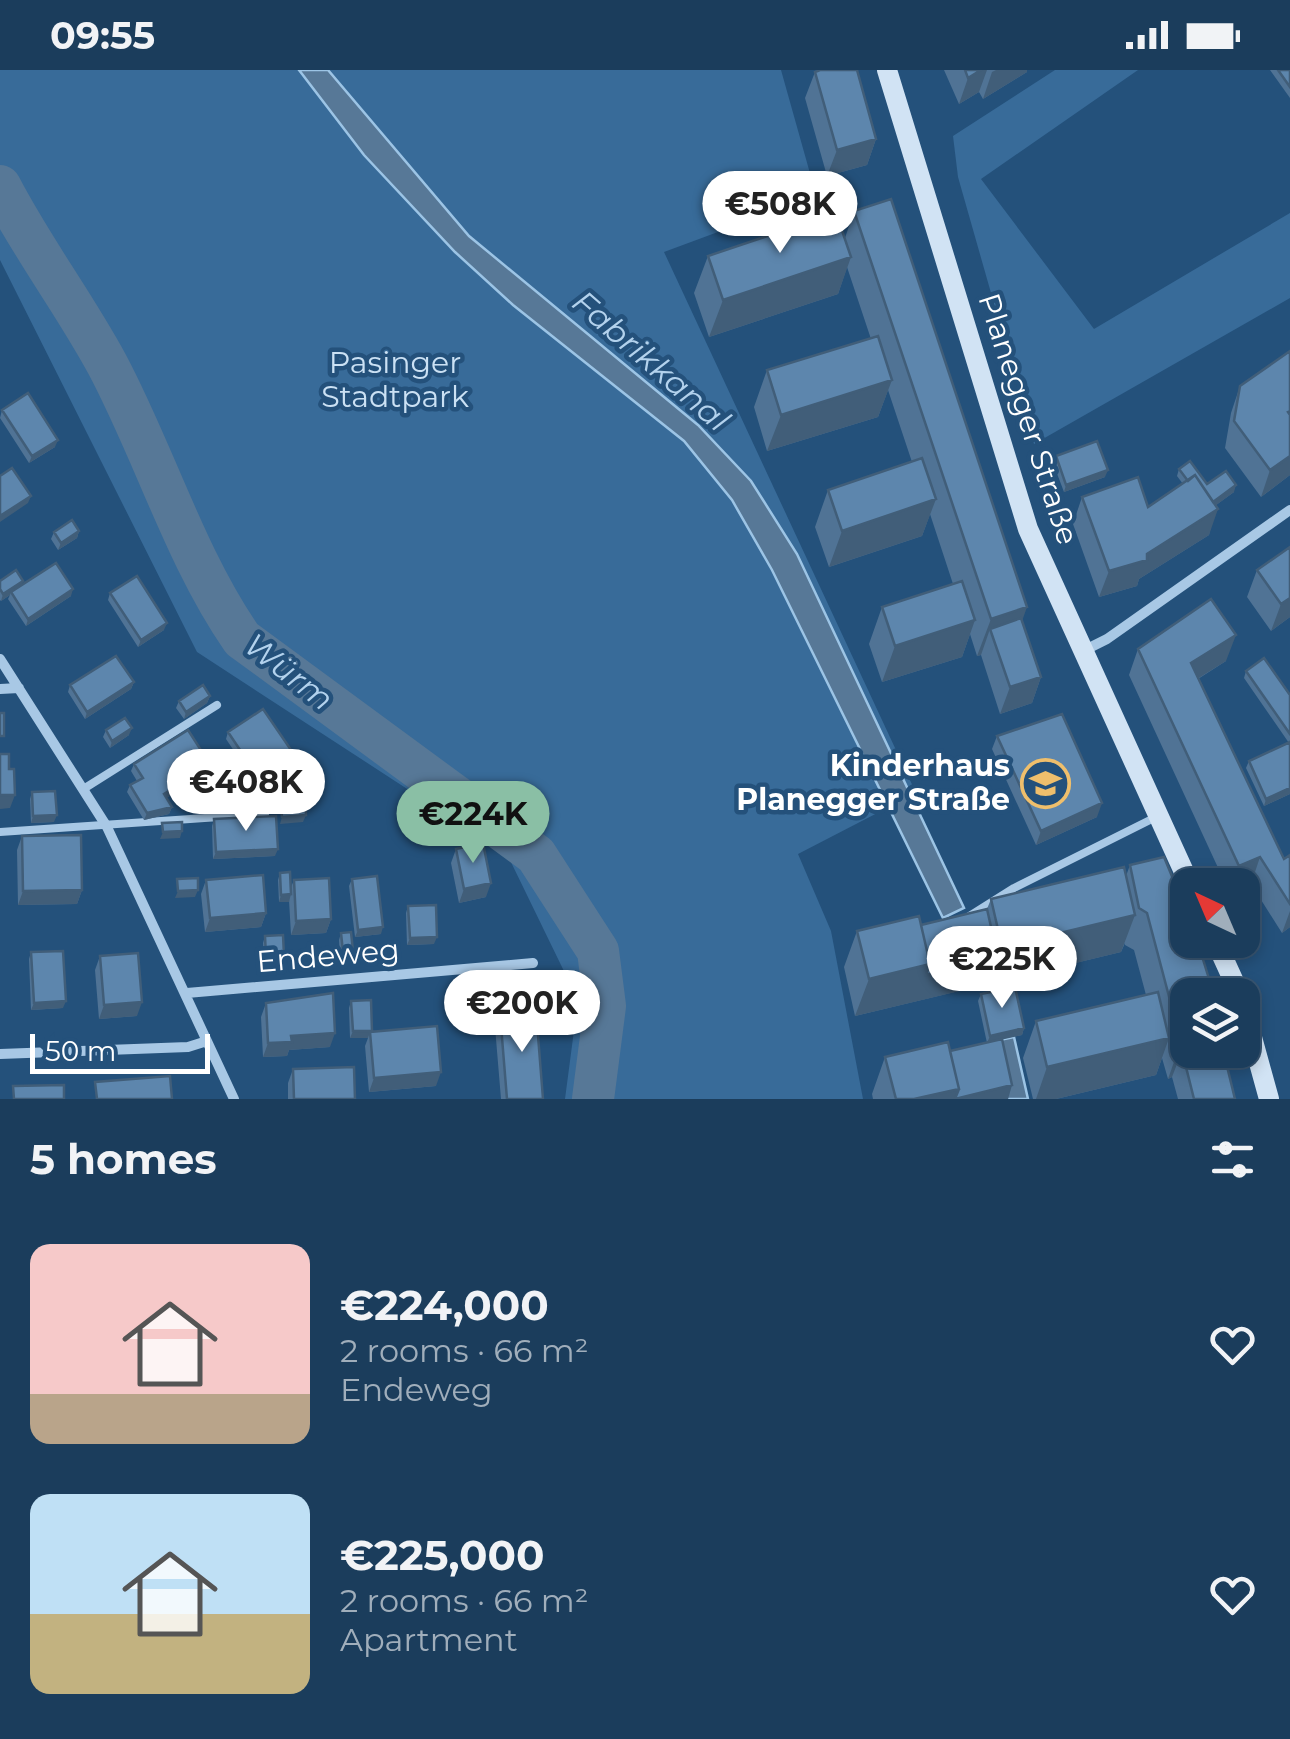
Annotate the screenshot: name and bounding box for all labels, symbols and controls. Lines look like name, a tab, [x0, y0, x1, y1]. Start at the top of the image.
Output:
text: 09:55	[50, 12, 155, 59]
pin: €508K	[710, 171, 850, 256]
text: €508K	[724, 184, 836, 223]
water label: Fabrikkanal	[565, 282, 738, 440]
street label: Planegger Straße	[970, 288, 1087, 549]
park label: Pasinger Stadtpark	[321, 344, 469, 415]
water label: Würm	[237, 625, 341, 718]
place label: Kinderhaus Planegger Straße	[736, 747, 1010, 818]
pin: €408K	[176, 749, 316, 834]
school or university icon: Kinderhaus Planegger Straße	[1019, 757, 1071, 809]
text: €408K	[189, 762, 303, 801]
pin: €224K	[403, 781, 543, 866]
text: €224K	[419, 794, 528, 833]
north arrow	[1170, 868, 1260, 958]
map controls	[1170, 868, 1260, 1068]
pin: €225K	[932, 926, 1072, 1011]
street label: Endeweg	[255, 931, 401, 980]
text: €225K	[949, 939, 1055, 978]
pin: €200K	[452, 970, 592, 1055]
button: layers	[1170, 978, 1260, 1068]
text: €200K	[466, 983, 578, 1022]
scale bar	[30, 1029, 210, 1074]
text: 50 m	[45, 1034, 116, 1068]
icon: filters	[1205, 1132, 1260, 1187]
text: 5 homes	[30, 1133, 217, 1185]
text: €224,000	[340, 1279, 549, 1331]
icon: home	[110, 1284, 230, 1404]
icon: heart	[1205, 1317, 1260, 1372]
text: 2 rooms · 66 m²	[340, 1331, 589, 1370]
text: Endeweg	[340, 1370, 493, 1409]
text: €225,000	[340, 1529, 544, 1581]
icon: home	[110, 1534, 230, 1654]
icon: heart	[1205, 1567, 1260, 1622]
text: 2 rooms · 66 m²	[340, 1581, 589, 1620]
text: Apartment	[340, 1620, 518, 1659]

